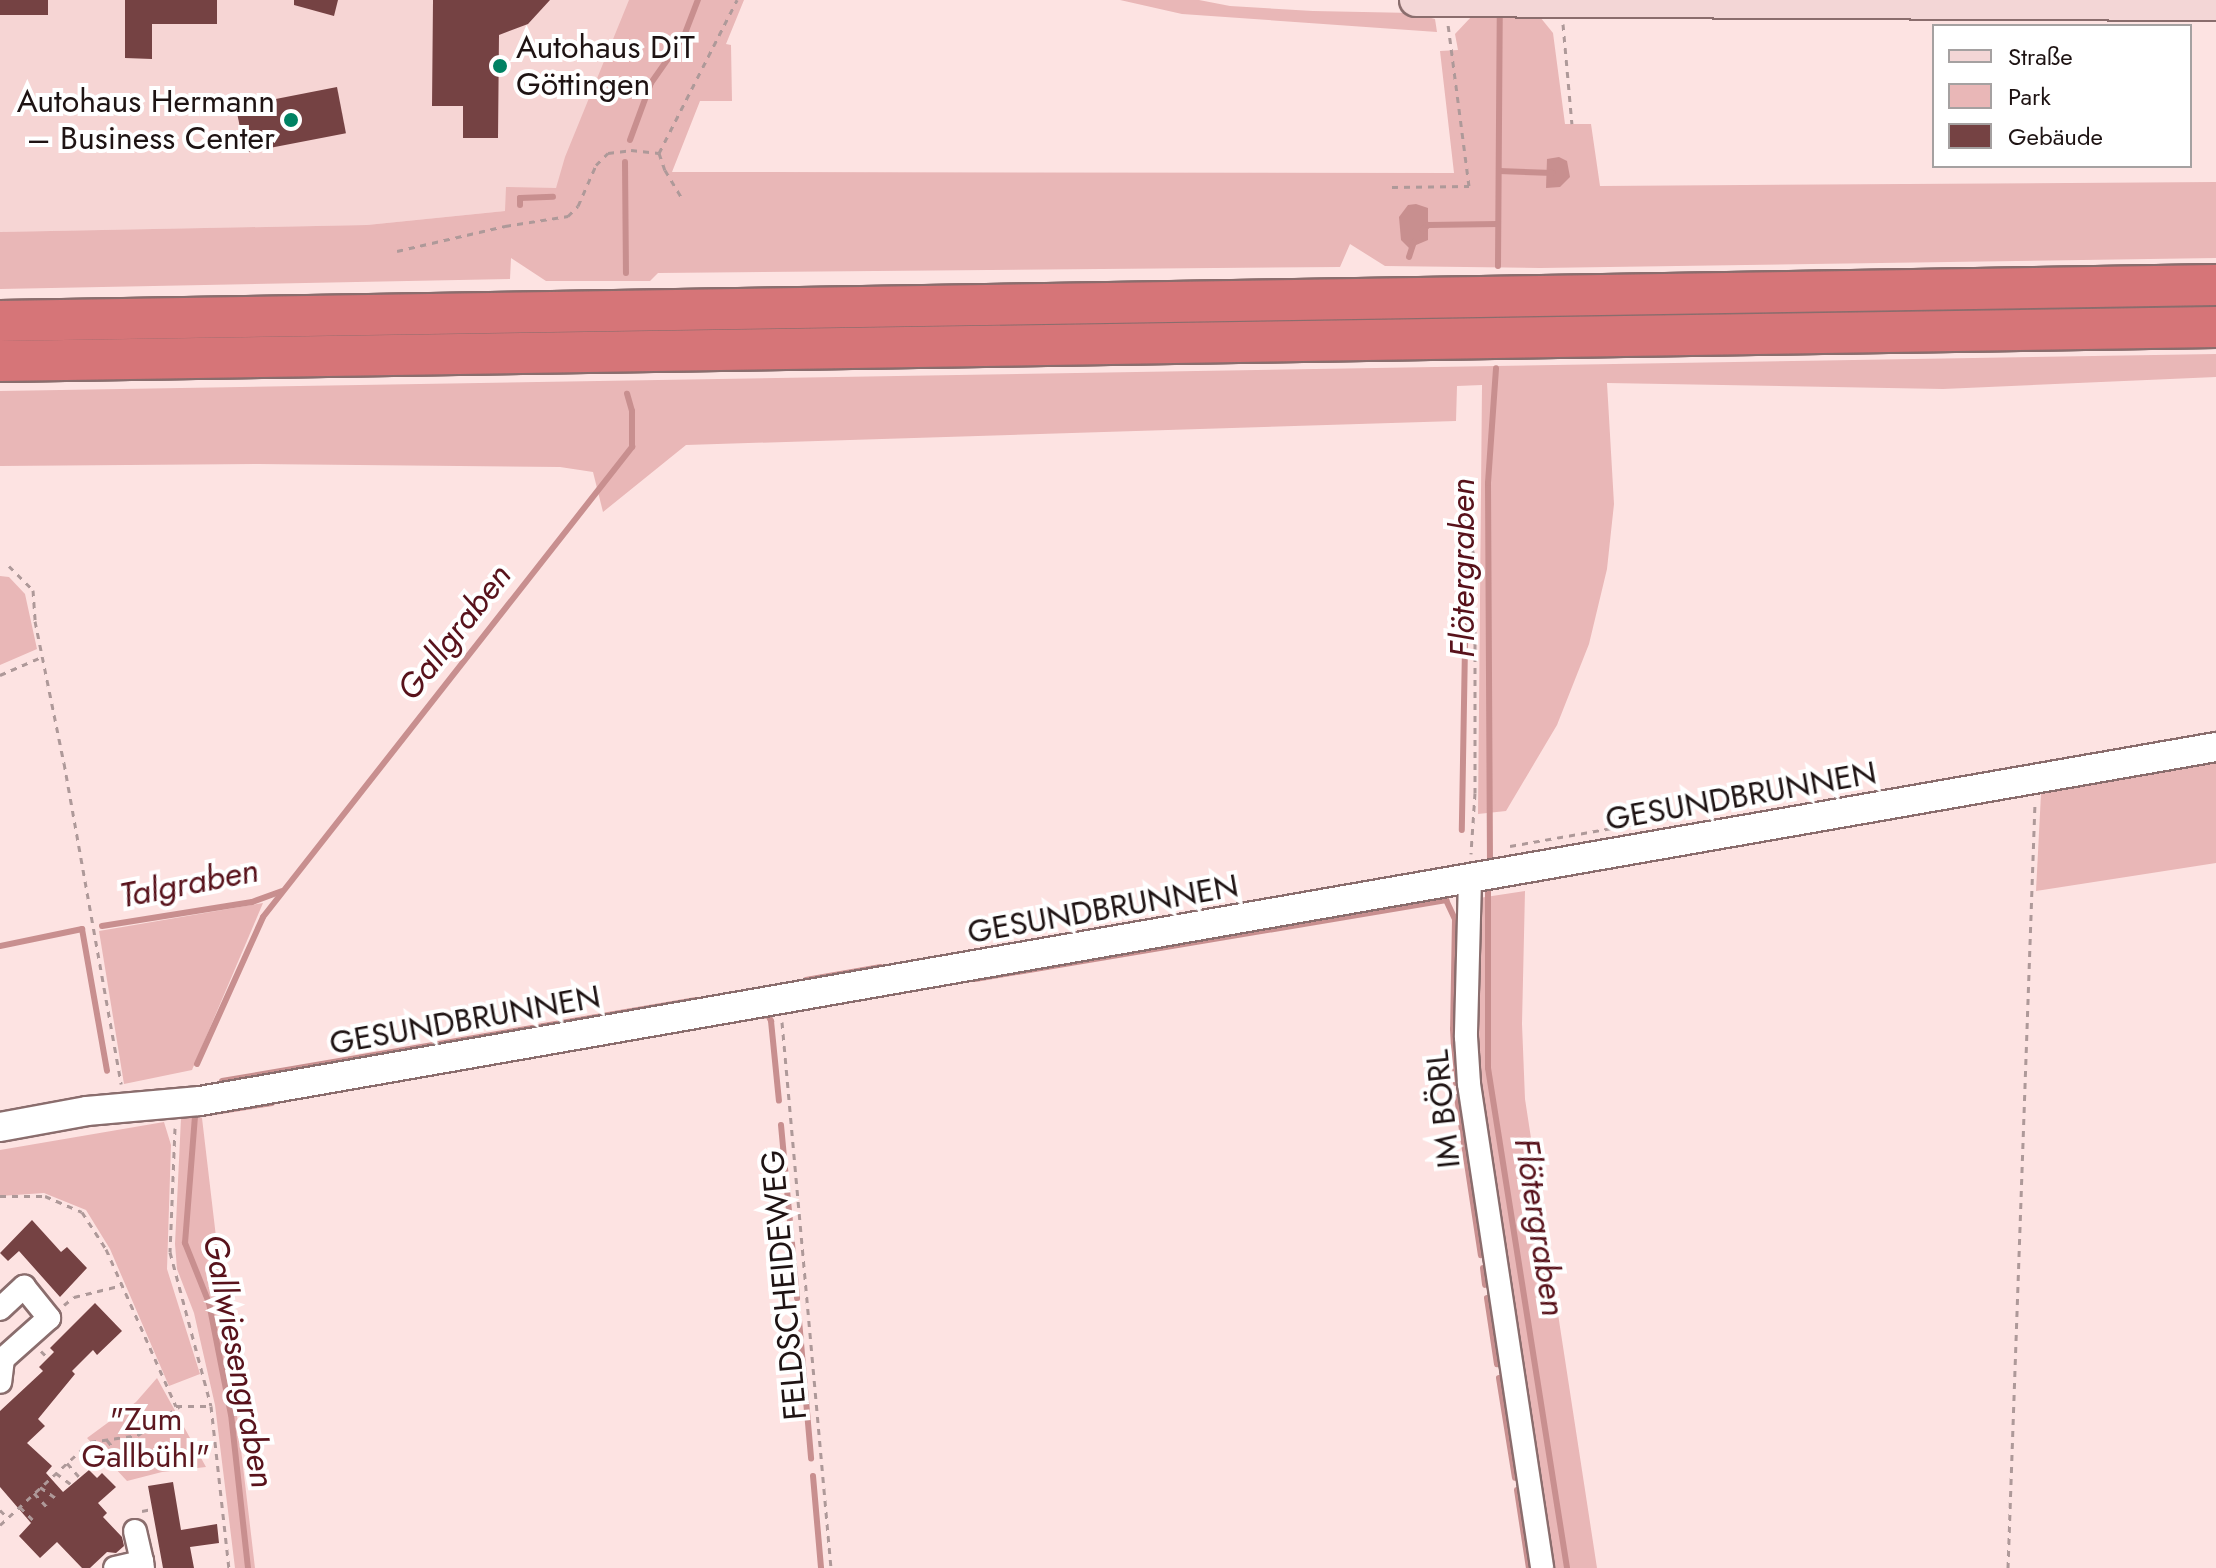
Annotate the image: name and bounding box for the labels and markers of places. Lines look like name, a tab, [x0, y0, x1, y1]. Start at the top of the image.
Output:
place label: Autohaus DiT Göttingen	[516, 29, 695, 104]
marker: Autohaus DiT Göttingen	[491, 57, 509, 75]
place label: Autohaus Hermann – Business Center	[17, 83, 275, 158]
marker: Autohaus Hermann – Business Center	[282, 111, 300, 129]

